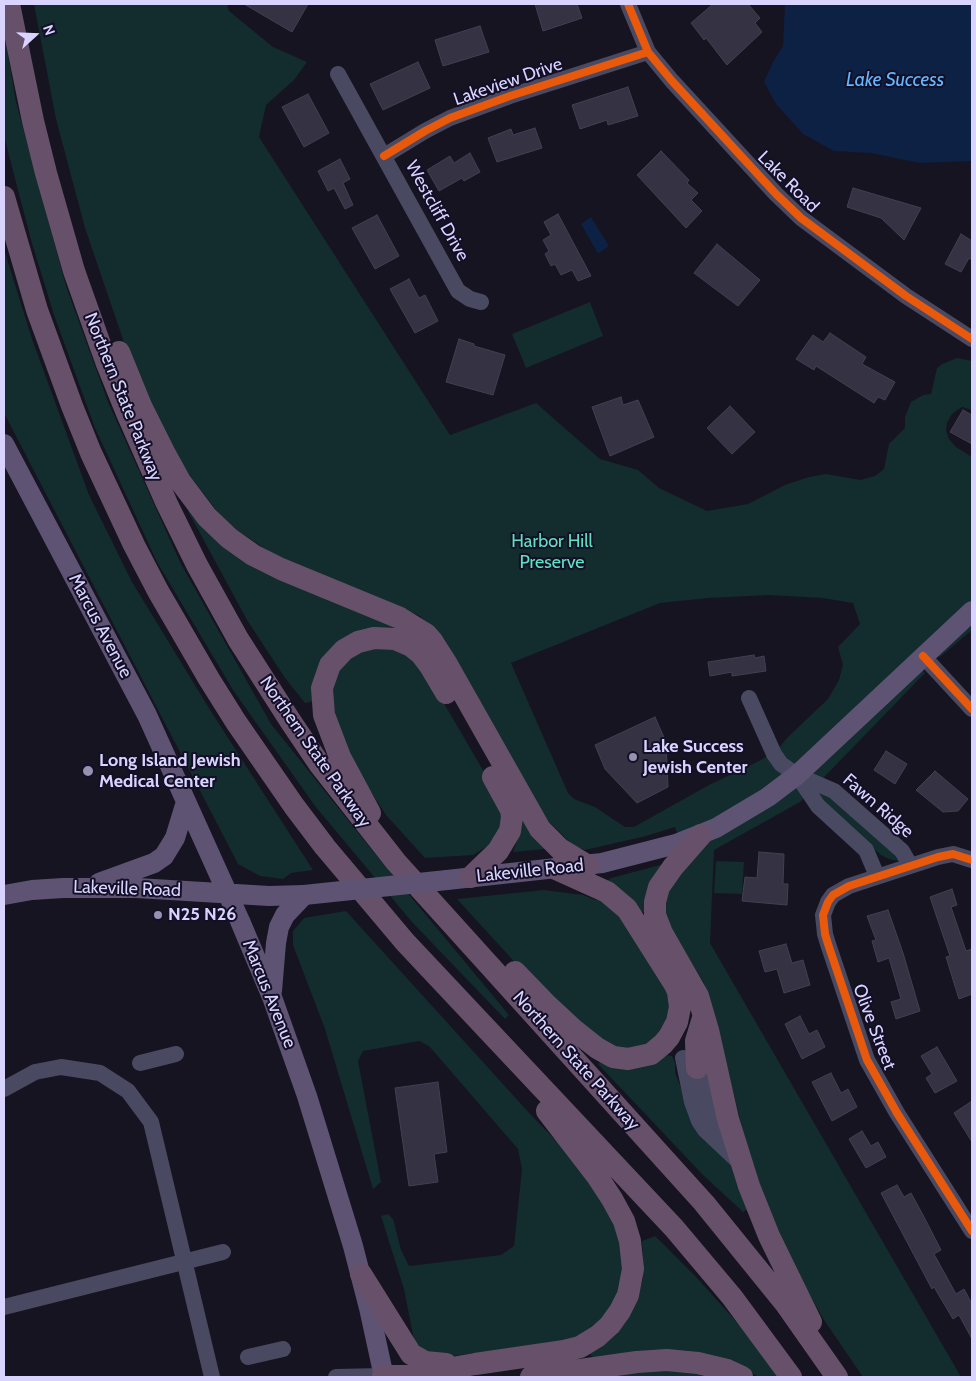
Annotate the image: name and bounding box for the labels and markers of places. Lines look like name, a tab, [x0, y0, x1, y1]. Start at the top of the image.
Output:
place label: Lake Success Jewish Center	[643, 736, 747, 779]
place label: Long Island Jewish Medical Center	[99, 750, 241, 792]
marker: Lake Success Jewish Center	[627, 751, 639, 763]
marker: Long Island Jewish Medical Center	[81, 764, 95, 778]
place label: N25 N26	[168, 904, 236, 926]
marker: N25 N26	[152, 909, 164, 921]

